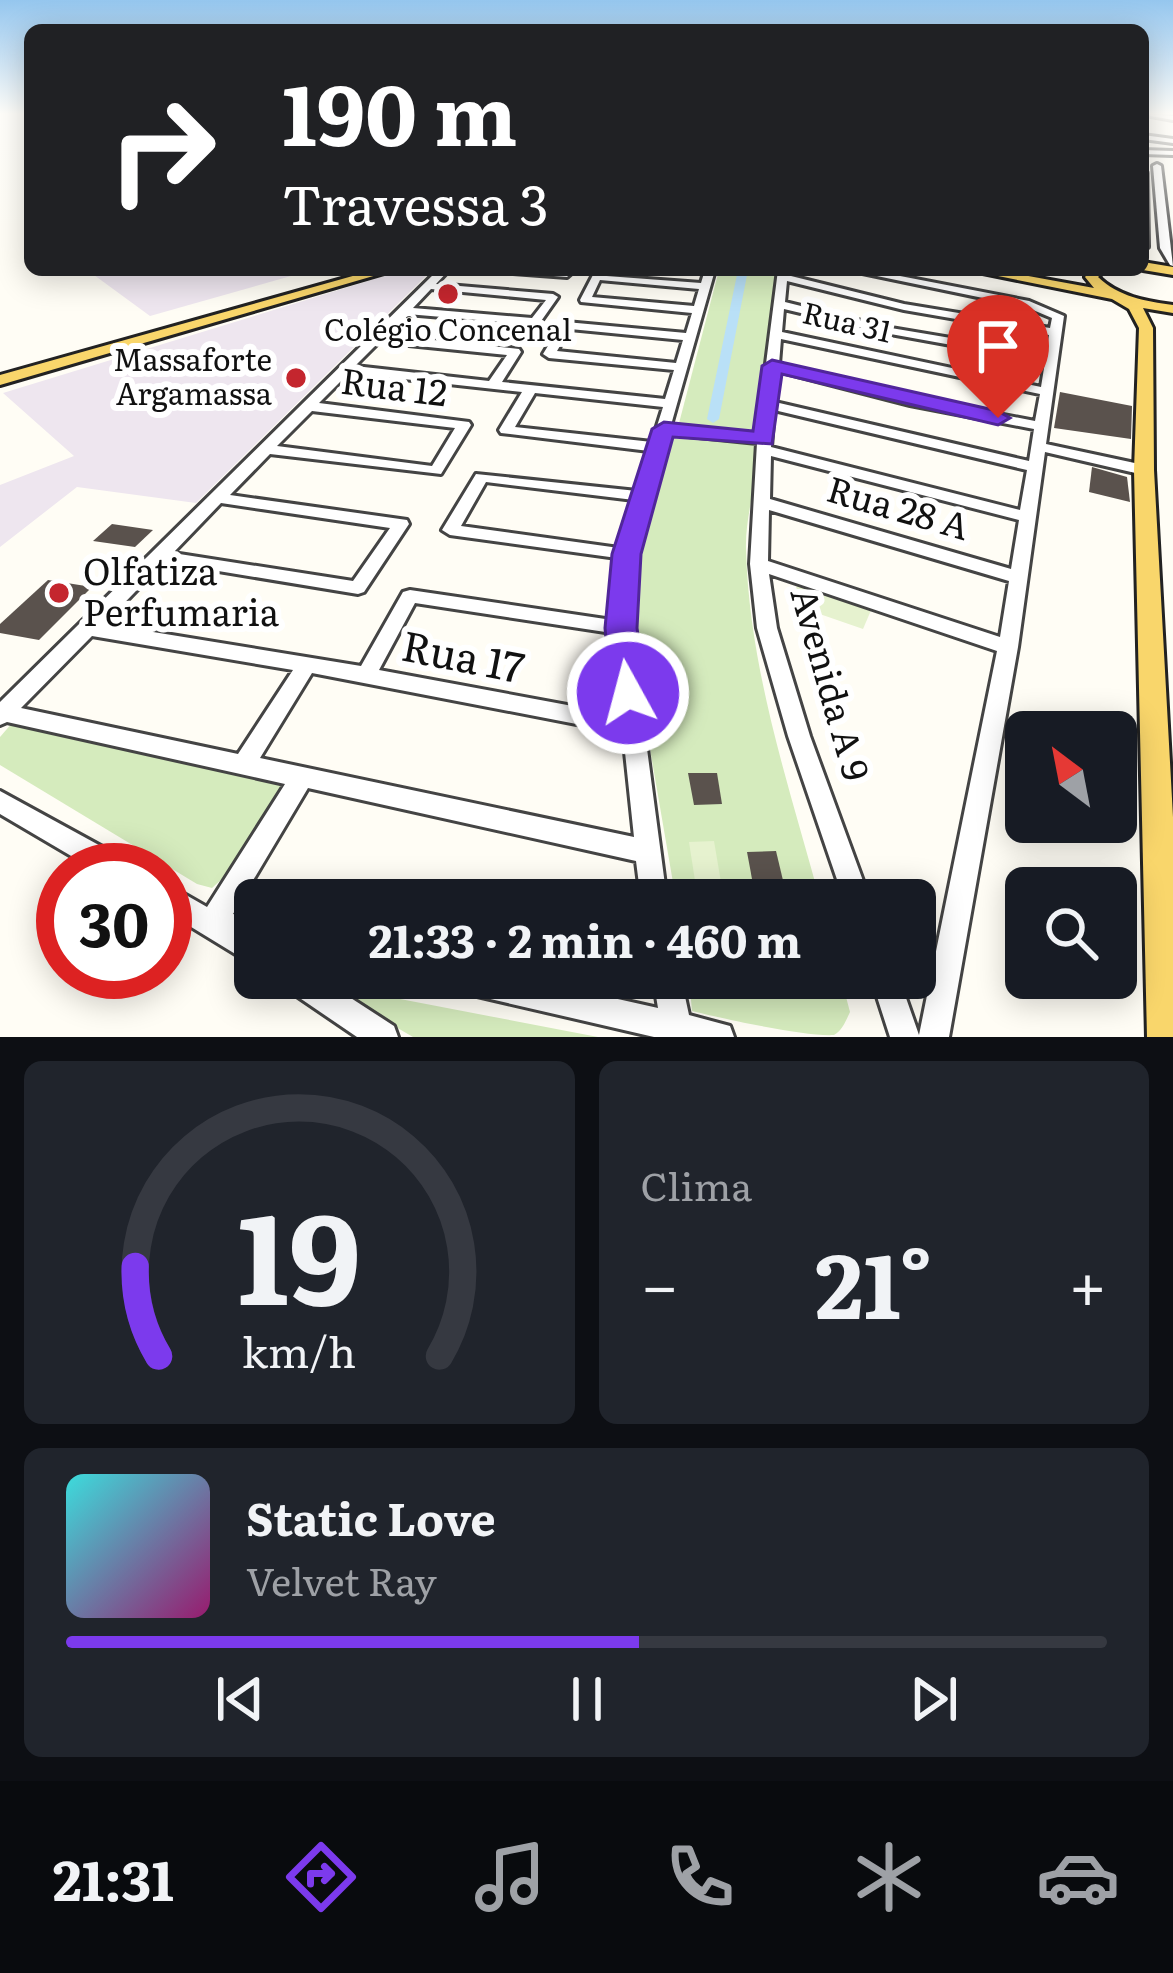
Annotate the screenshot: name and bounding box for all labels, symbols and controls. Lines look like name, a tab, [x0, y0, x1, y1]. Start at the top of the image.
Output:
text: 190 m	[282, 47, 517, 172]
icon: right	[84, 72, 240, 228]
text: Travessa 3	[282, 161, 549, 242]
marker: Colégio Concenal	[435, 281, 461, 307]
street label: Rua 31	[799, 289, 897, 352]
pin	[947, 295, 1049, 418]
place label: Colégio Concenal	[324, 306, 572, 350]
icon: arrive	[965, 313, 1031, 379]
place label: Massaforte Argamassa	[113, 336, 273, 414]
street label: Rua 12	[338, 352, 451, 417]
marker: Massaforte Argamassa	[283, 365, 309, 391]
street label: Rua 28 A	[821, 460, 976, 551]
place label: Olfatiza Perfumaria	[83, 543, 280, 637]
marker: Olfatiza Perfumaria	[46, 580, 72, 606]
street label: Avenida A 9	[780, 580, 885, 786]
street label: Rua 17	[397, 612, 530, 696]
position arrow	[565, 630, 691, 756]
north arrow	[1005, 711, 1137, 843]
map controls	[1005, 711, 1137, 999]
speed limit sign: 30	[36, 843, 192, 999]
button: search	[1005, 867, 1137, 999]
text: 21:33 · 2 min · 460 m	[369, 905, 801, 972]
text: Clima	[641, 1155, 752, 1213]
text: 19	[237, 1158, 361, 1343]
text: 21°	[815, 1213, 932, 1347]
text: −	[641, 1232, 679, 1330]
text: +	[1069, 1232, 1107, 1330]
text: km/h	[242, 1317, 356, 1380]
text: Static Love	[246, 1483, 496, 1550]
text: Velvet Ray	[246, 1550, 437, 1608]
icon: previous	[207, 1666, 273, 1732]
icon: pause	[554, 1666, 620, 1732]
icon: next	[901, 1666, 967, 1732]
icon: directions	[279, 1835, 363, 1919]
icon: music	[468, 1835, 552, 1919]
icon: phone	[658, 1835, 742, 1919]
icon: climate	[847, 1835, 931, 1919]
icon: car	[1036, 1835, 1120, 1919]
text: 21:31	[53, 1837, 174, 1918]

